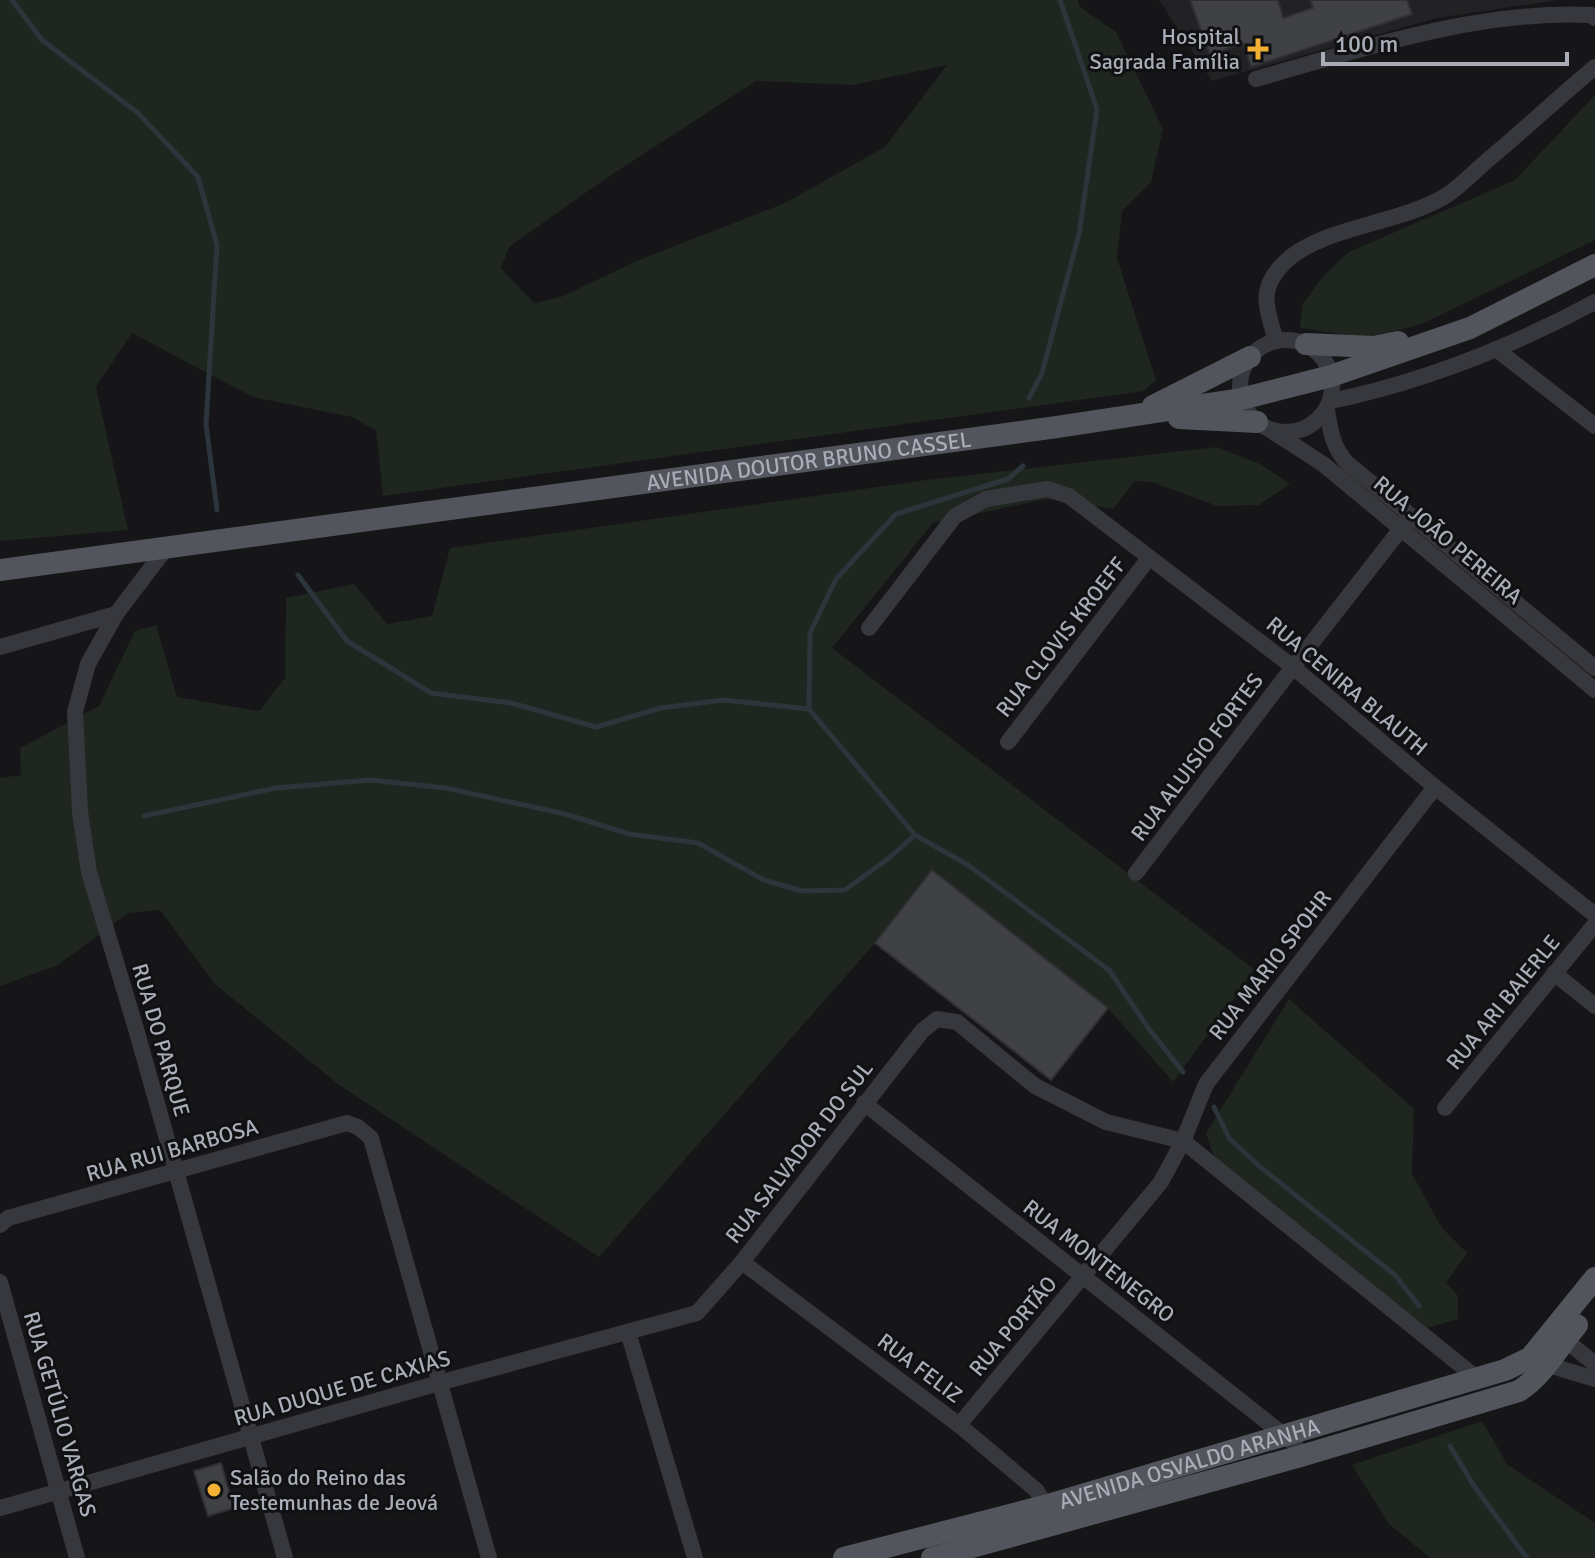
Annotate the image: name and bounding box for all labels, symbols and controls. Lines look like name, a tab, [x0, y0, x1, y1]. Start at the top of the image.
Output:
scale bar	[1323, 16, 1567, 66]
place label: Hospital Sagrada Família	[1090, 23, 1240, 75]
text: 100 m	[1335, 29, 1398, 59]
marker: Hospital Sagrada Família	[1247, 38, 1269, 60]
street label: AVENIDA DOUTOR BRUNO CASSEL	[645, 425, 973, 496]
street label: RUA JOÃO PEREIRA	[1368, 470, 1528, 610]
street label: RUA CLOVIS KROEFF	[990, 552, 1132, 722]
street label: RUA CENIRA BLAUTH	[1261, 611, 1433, 761]
street label: RUA ALUISIO FORTES	[1125, 668, 1269, 846]
street label: RUA MARIO SPOHR	[1203, 885, 1337, 1045]
street label: RUA ARI BAIERLE	[1440, 929, 1566, 1075]
street label: RUA DO PARQUE	[126, 960, 196, 1120]
street label: RUA SALVADOR DO SUL	[719, 1055, 879, 1249]
street label: RUA RUI BARBOSA	[83, 1112, 262, 1187]
street label: RUA MONTENEGRO	[1018, 1193, 1180, 1329]
street label: RUA PORTÃO	[963, 1270, 1063, 1382]
street label: RUA GETÚLIO VARGAS	[18, 1308, 102, 1520]
street label: RUA FELIZ	[872, 1327, 968, 1409]
street label: RUA DUQUE DE CAXIAS	[231, 1344, 453, 1432]
street label: AVENIDA OSVALDO ARANHA	[1056, 1412, 1323, 1515]
place label: Salão do Reino das Testemunhas de Jeová	[230, 1464, 438, 1516]
marker: Salão do Reino das Testemunhas de Jeová	[205, 1481, 223, 1499]

